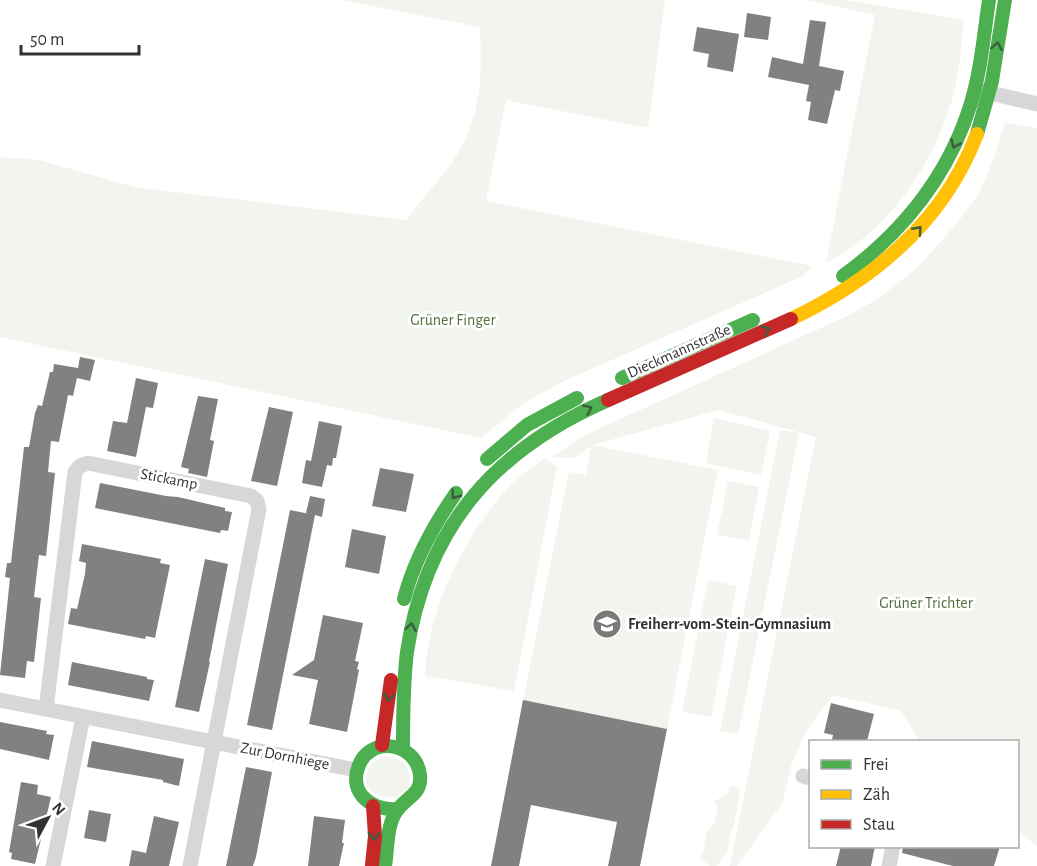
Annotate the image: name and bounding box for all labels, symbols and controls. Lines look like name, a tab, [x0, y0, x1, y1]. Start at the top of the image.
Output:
scale bar	[21, 18, 140, 56]
text: 50 m	[30, 31, 64, 49]
one-way arrow	[990, 42, 1002, 51]
one-way arrow	[951, 138, 963, 149]
one-way arrow	[911, 226, 922, 237]
park label: Grüner Finger	[410, 312, 496, 328]
street label: Dieckmannstraße	[625, 321, 733, 381]
one-way arrow	[759, 326, 770, 338]
one-way arrow	[581, 405, 592, 417]
street label: Stickamp	[139, 466, 199, 492]
one-way arrow	[451, 488, 462, 499]
park label: Grüner Trichter	[879, 595, 974, 611]
school or university icon: Freiherr-vom-Stein-Gymnasium	[591, 608, 623, 640]
place label: Freiherr-vom-Stein-Gymnasium	[628, 616, 831, 633]
one-way arrow	[404, 623, 417, 633]
one-way arrow	[383, 692, 395, 701]
street label: Zur Dornhiege	[239, 740, 331, 772]
legend	[809, 740, 1019, 848]
text: Frei	[863, 756, 889, 774]
text: Zäh	[863, 786, 890, 804]
north arrow	[18, 788, 78, 848]
text: N	[49, 799, 68, 818]
text: Stau	[863, 816, 895, 834]
one-way arrow	[368, 832, 381, 841]

